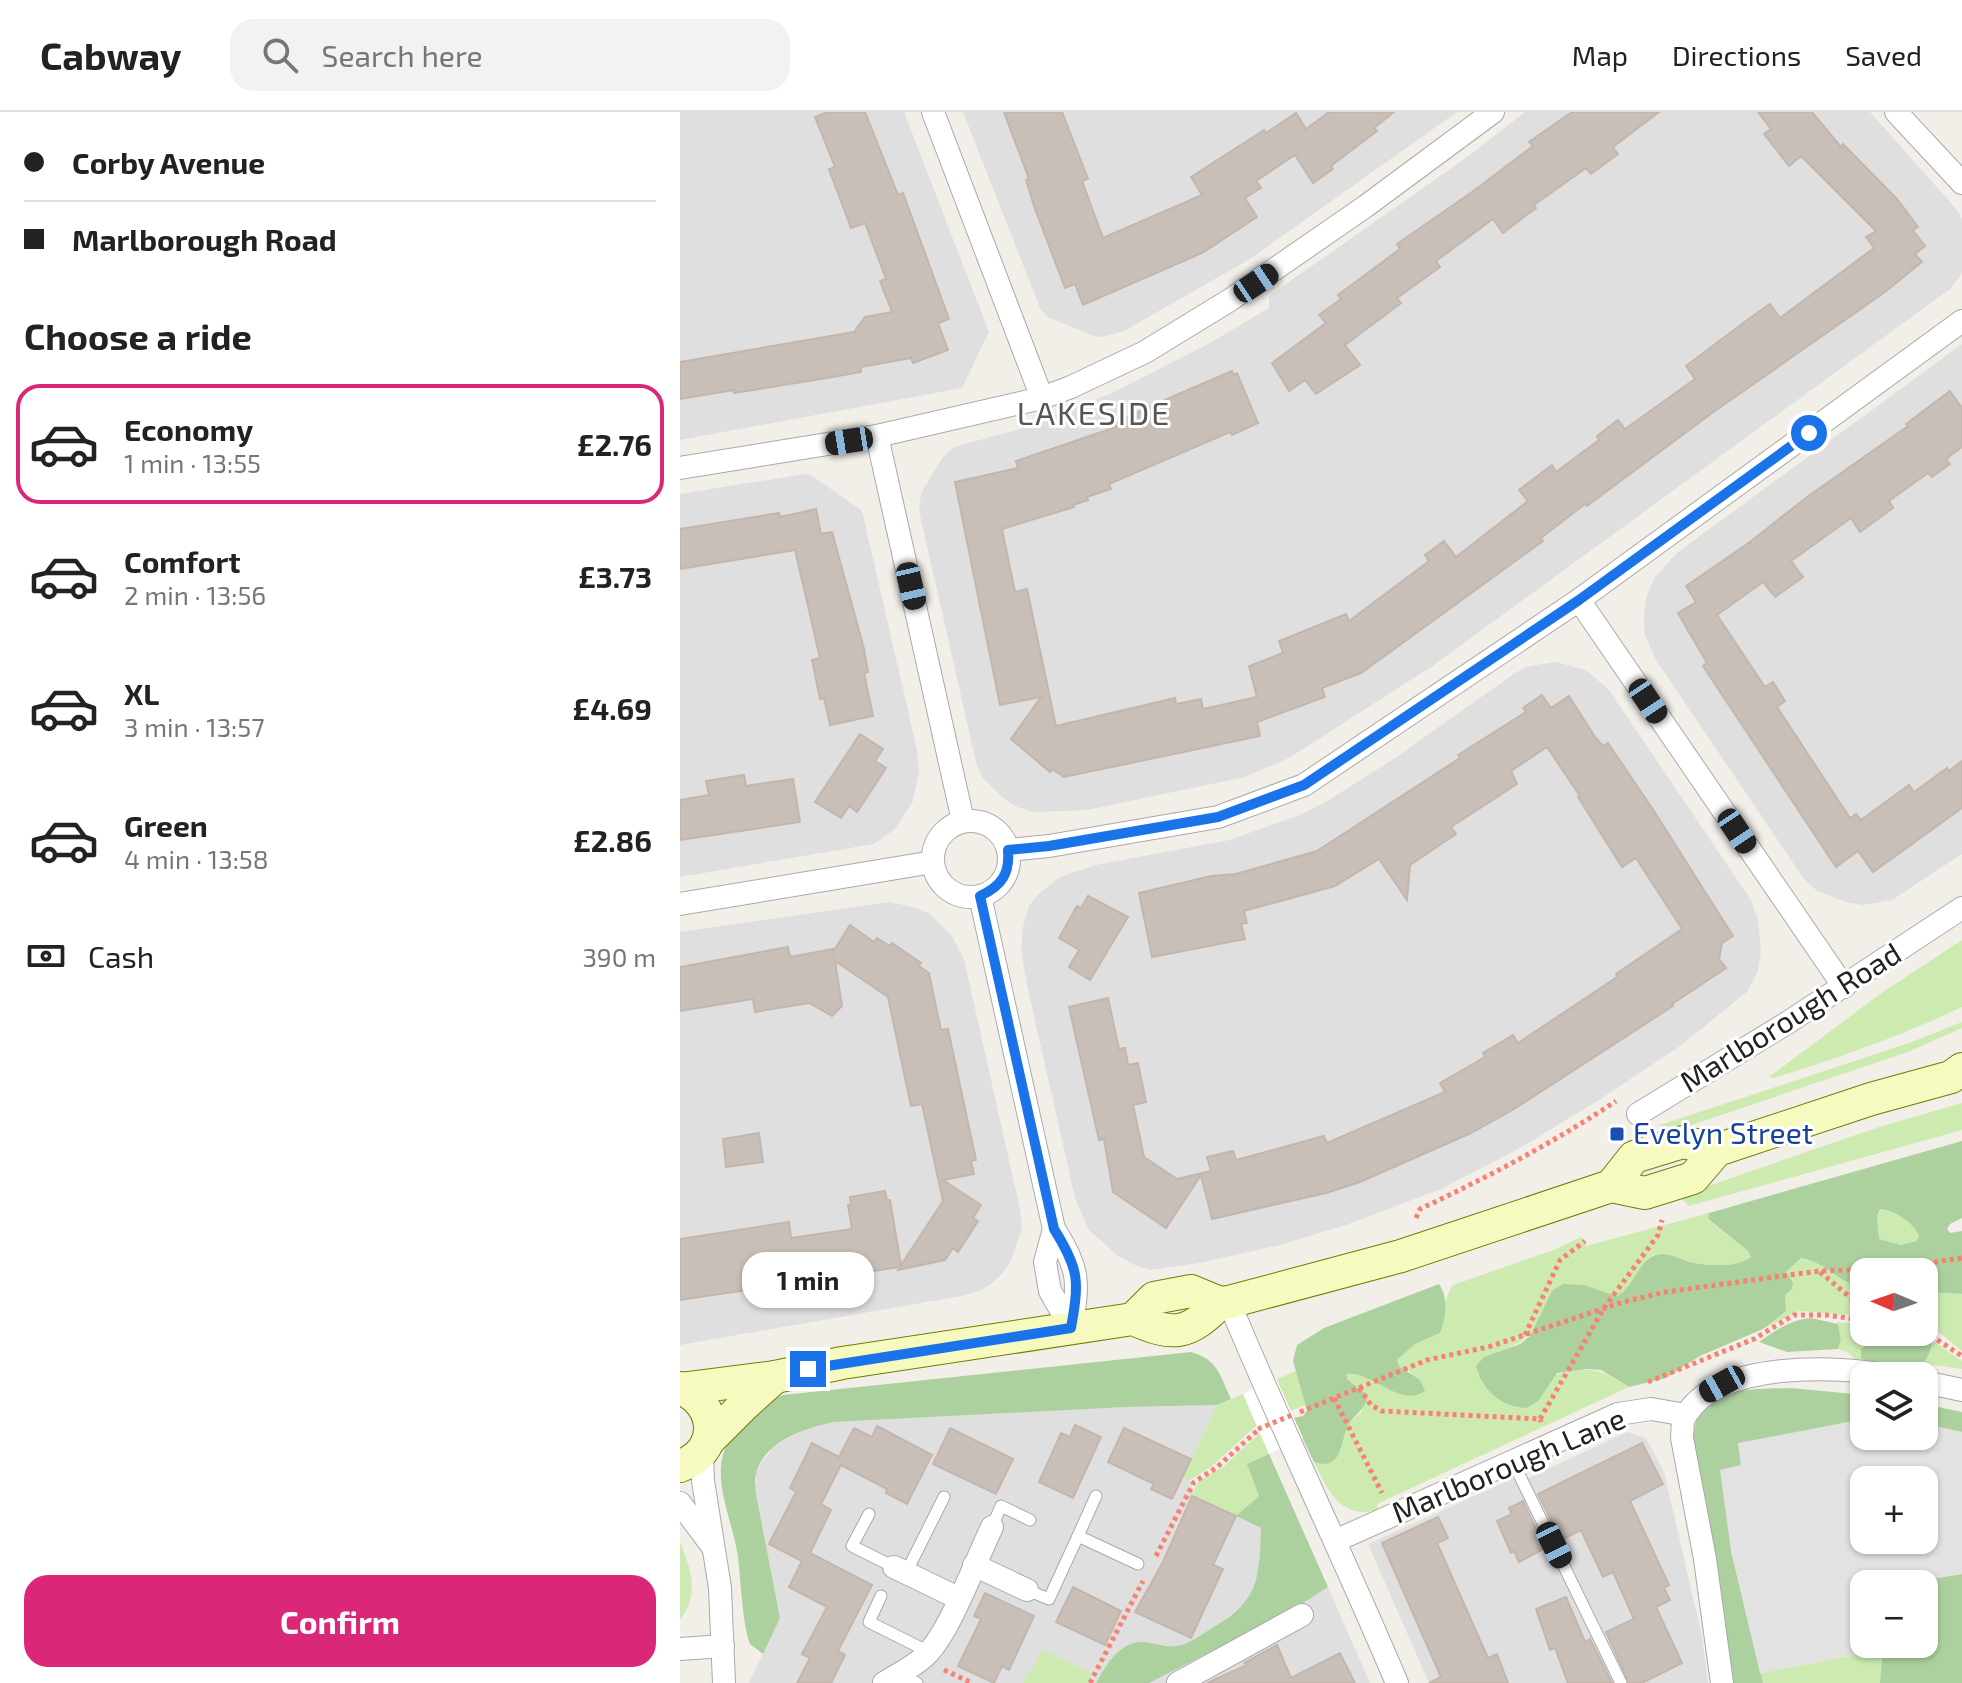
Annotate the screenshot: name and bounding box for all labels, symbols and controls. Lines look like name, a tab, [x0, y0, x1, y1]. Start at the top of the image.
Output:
search box	[230, 19, 790, 91]
text: Cabway	[40, 32, 182, 78]
icon: search	[258, 33, 302, 77]
text: Search here	[322, 37, 483, 73]
text: Map	[1572, 38, 1628, 72]
text: Directions	[1672, 38, 1801, 72]
text: Saved	[1845, 38, 1922, 72]
text: Corby Avenue	[72, 144, 265, 180]
text: Marlborough Road	[72, 221, 337, 257]
car	[1229, 260, 1283, 306]
text: Choose a ride	[24, 314, 252, 357]
district label: LAKESIDE	[1017, 393, 1171, 431]
icon: car	[28, 408, 100, 480]
text: Economy	[124, 411, 253, 447]
route start	[1791, 415, 1827, 451]
car	[823, 425, 875, 457]
text: £2.76	[577, 426, 652, 462]
text: 1 min · 13:55	[124, 447, 261, 478]
icon: car	[28, 540, 100, 612]
text: Comfort	[124, 543, 241, 579]
text: £3.73	[578, 558, 652, 594]
car	[894, 560, 928, 612]
text: 2 min · 13:56	[124, 579, 266, 610]
icon: car	[28, 672, 100, 744]
car	[1625, 674, 1671, 728]
text: XL	[124, 675, 159, 711]
text: £4.69	[573, 690, 652, 726]
text: 3 min · 13:57	[124, 711, 265, 742]
icon: car	[28, 804, 100, 876]
car	[1714, 804, 1760, 858]
text: Green	[124, 807, 208, 843]
text: £2.86	[573, 822, 652, 858]
text: 4 min · 13:58	[124, 843, 269, 874]
icon: cash	[24, 934, 68, 978]
street label: Marlborough Road	[1673, 934, 1907, 1099]
text: Cash	[88, 938, 154, 974]
text: 390 m	[582, 941, 656, 972]
place label: Evelyn Street	[1633, 1114, 1813, 1150]
marker: Evelyn Street	[1608, 1125, 1626, 1143]
callout: 1 min	[742, 1253, 874, 1309]
north arrow	[1850, 1258, 1938, 1346]
map controls	[1850, 1258, 1938, 1658]
text: 1 min	[777, 1264, 839, 1295]
route end	[790, 1351, 826, 1387]
car	[1695, 1362, 1749, 1406]
button: layers	[1850, 1362, 1938, 1450]
street label: Marlborough Lane	[1386, 1399, 1630, 1530]
button: +	[1850, 1466, 1938, 1554]
car	[1533, 1518, 1575, 1572]
button: −	[1850, 1570, 1938, 1658]
button: Confirm	[24, 1575, 656, 1667]

